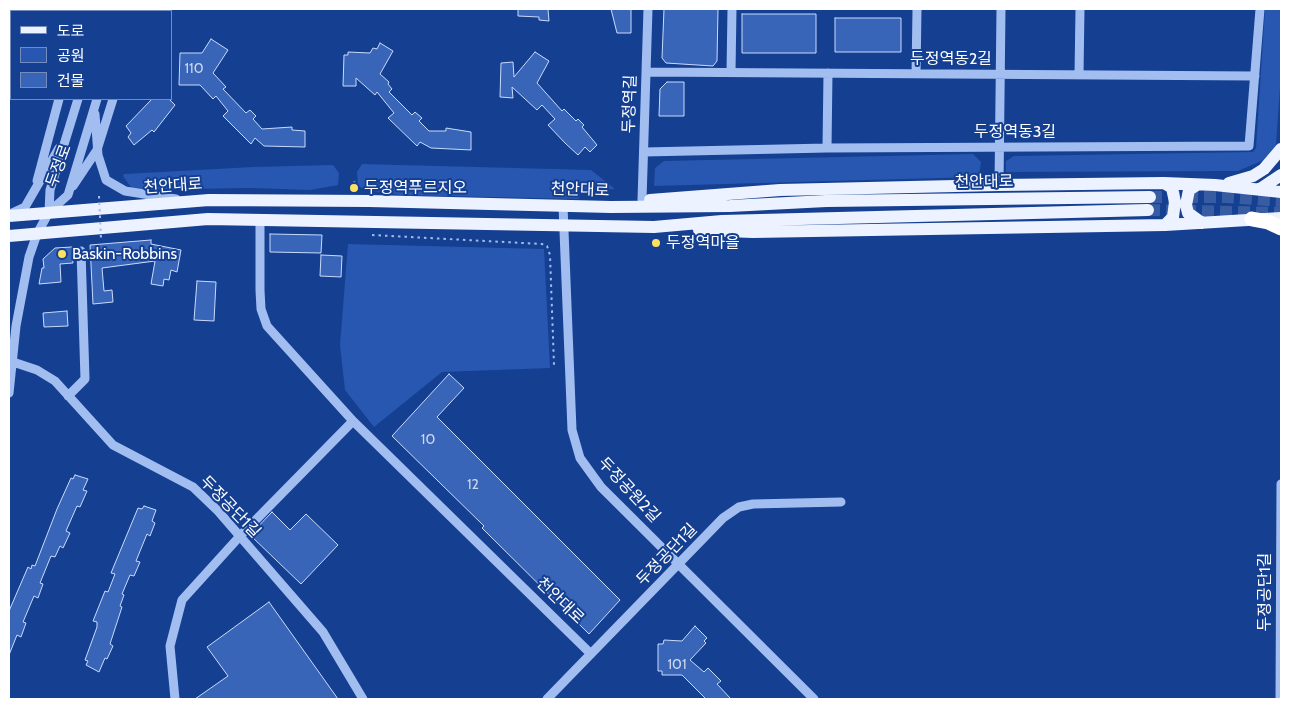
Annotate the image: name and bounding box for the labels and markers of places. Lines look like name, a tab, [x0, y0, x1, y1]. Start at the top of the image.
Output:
place label: 두정역푸르지오	[364, 178, 467, 198]
marker: 두정역푸르지오	[348, 182, 360, 194]
place label: 두정역마을	[666, 233, 740, 253]
marker: 두정역마을	[650, 237, 662, 249]
place label: Baskin-Robbins	[72, 244, 177, 264]
marker: Baskin-Robbins	[56, 248, 68, 260]

